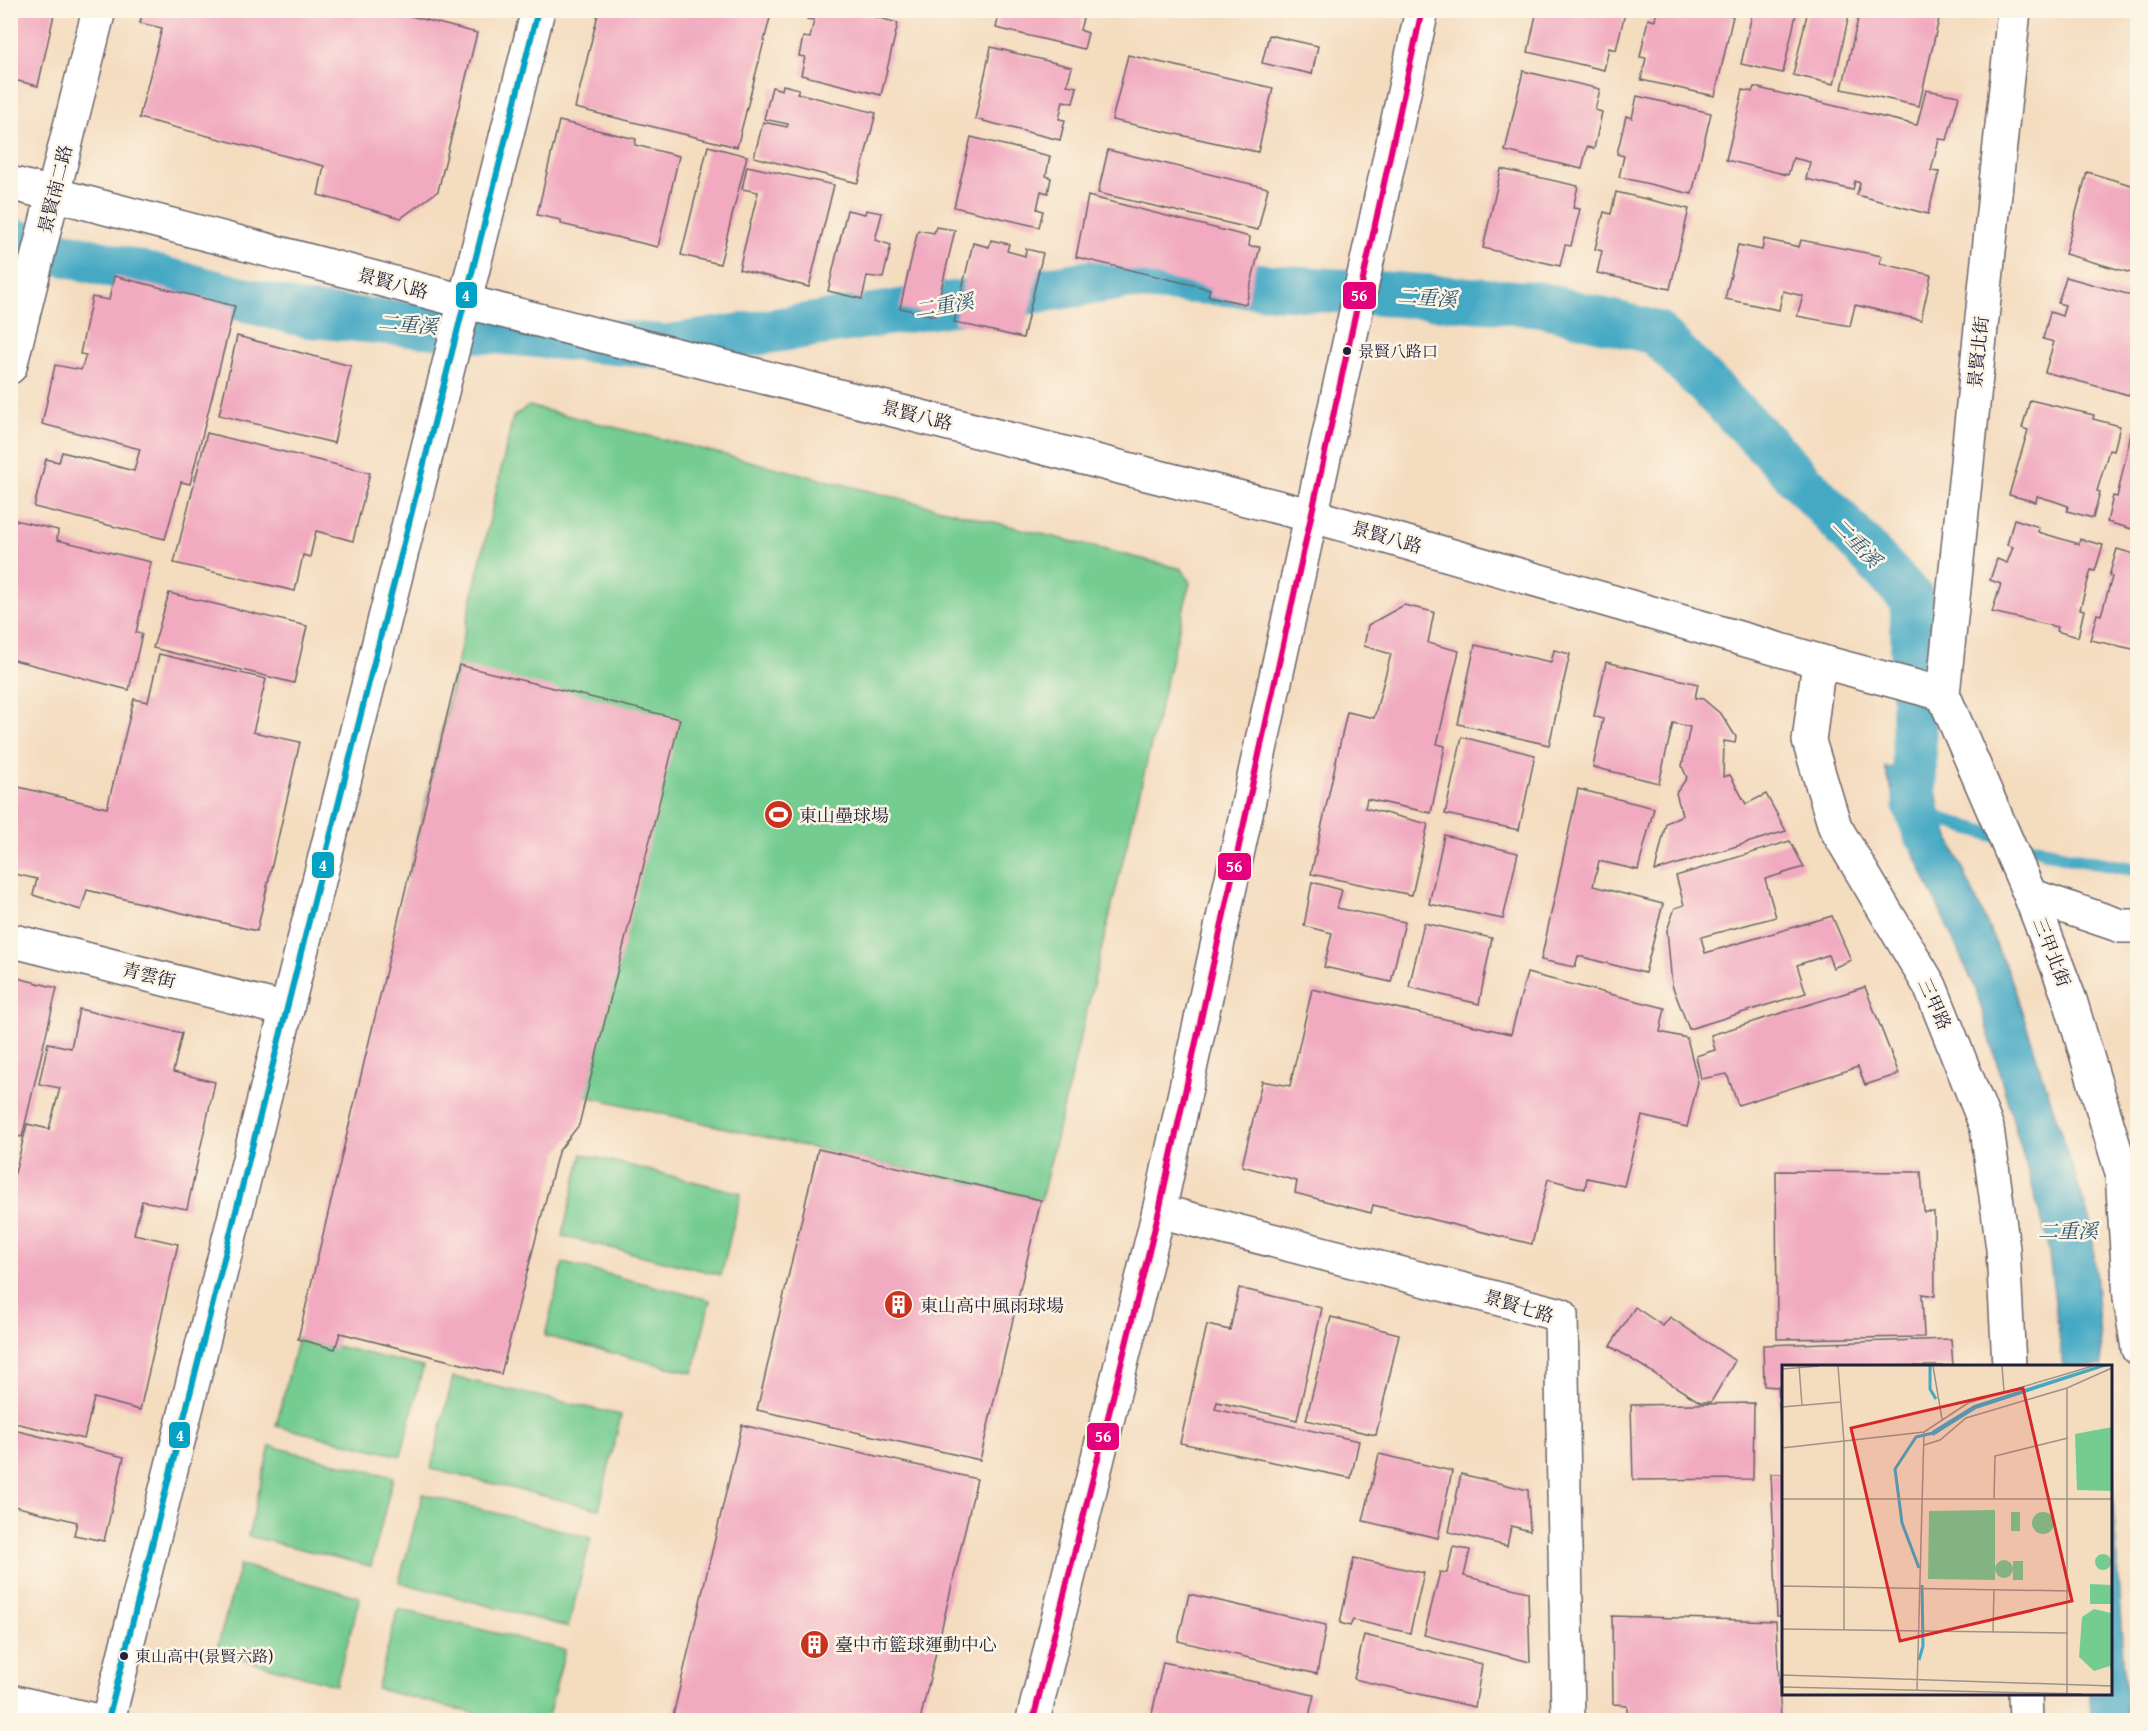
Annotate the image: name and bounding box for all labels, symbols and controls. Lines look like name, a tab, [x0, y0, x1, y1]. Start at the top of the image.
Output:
street label: 景賢南二路	[31, 142, 79, 236]
street label: 景賢八路	[355, 261, 431, 305]
water label: 二重溪	[1396, 280, 1460, 314]
line badge: 4	[455, 281, 478, 309]
line badge: 56	[1342, 281, 1377, 310]
text: 4	[462, 283, 470, 307]
text: 56	[1351, 283, 1367, 307]
water label: 二重溪	[912, 286, 978, 324]
water label: 二重溪	[377, 307, 441, 341]
street label: 景賢北街	[1961, 315, 1995, 389]
place label: 景賢八路口	[1358, 339, 1438, 363]
marker: 景賢八路口	[1341, 345, 1353, 357]
street label: 景賢八路	[879, 393, 955, 437]
water label: 二重溪	[1826, 510, 1890, 575]
street label: 景賢八路	[1349, 514, 1425, 560]
sports icon: 東山壘球場	[762, 799, 794, 831]
place label: 東山壘球場	[799, 802, 889, 829]
line badge: 4	[311, 851, 335, 879]
line badge: 56	[1217, 852, 1252, 881]
text: 4	[319, 853, 327, 877]
text: 56	[1226, 854, 1242, 878]
street label: 三甲北街	[2026, 914, 2078, 990]
street label: 青雲街	[120, 955, 178, 995]
street label: 三甲路	[1912, 974, 1958, 1034]
water label: 二重溪	[2038, 1216, 2100, 1245]
street label: 景賢七路	[1481, 1283, 1557, 1329]
building icon: 東山高中風雨球場	[883, 1289, 915, 1321]
place label: 東山高中風雨球場	[920, 1292, 1064, 1319]
inset map	[1782, 1365, 2112, 1695]
line badge: 4	[168, 1421, 191, 1449]
line badge: 56	[1086, 1422, 1120, 1451]
text: 4	[176, 1423, 184, 1447]
text: 56	[1095, 1424, 1111, 1448]
building icon: 臺中市籃球運動中心	[798, 1628, 830, 1660]
place label: 臺中市籃球運動中心	[835, 1631, 997, 1658]
place label: 東山高中(景賢六路)	[135, 1644, 273, 1668]
marker: 東山高中(景賢六路)	[118, 1650, 130, 1662]

